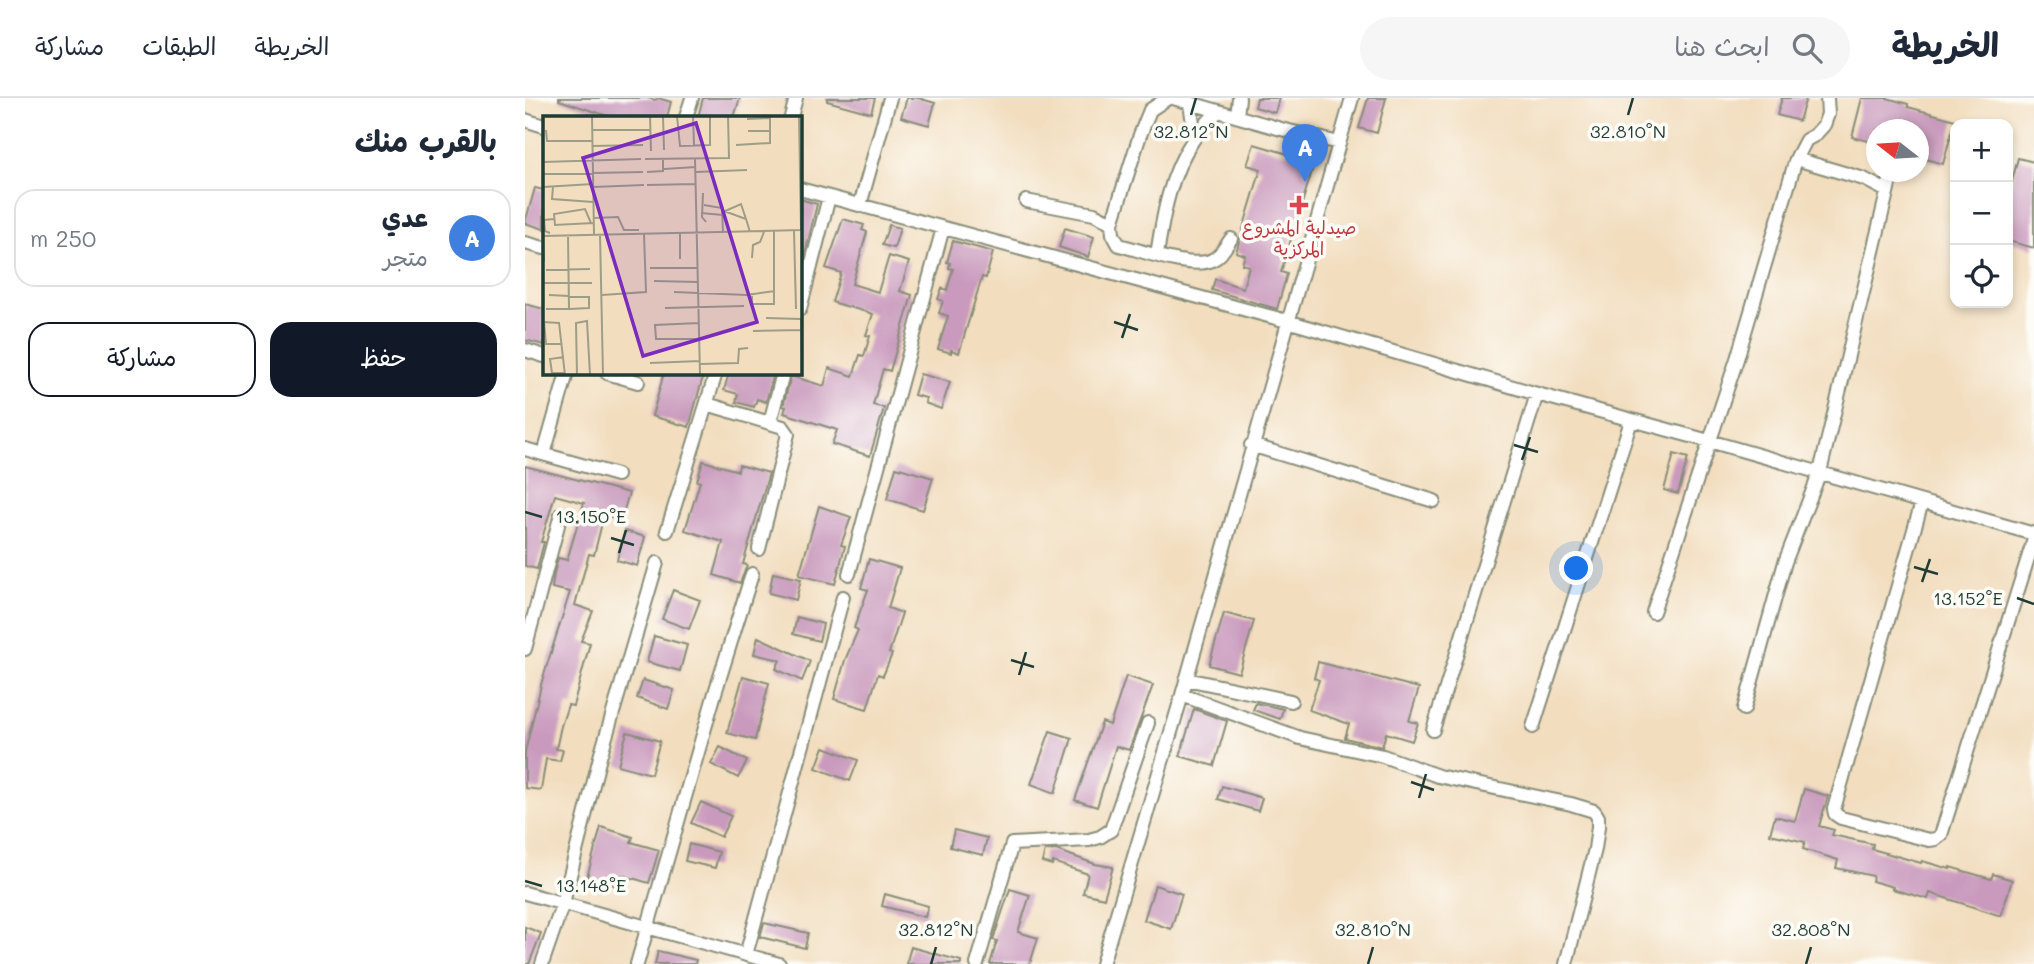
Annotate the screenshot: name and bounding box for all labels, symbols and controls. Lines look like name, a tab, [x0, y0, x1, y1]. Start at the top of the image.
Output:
search box	[1360, 17, 1850, 80]
text: الخريطة	[1892, 22, 1999, 65]
text: ابحث هنا	[1674, 29, 1770, 63]
icon: search	[1788, 29, 1826, 67]
text: مشاركة	[35, 30, 104, 61]
text: الطبقات	[142, 30, 217, 61]
text: الخريطة	[255, 30, 329, 61]
inset map	[543, 116, 801, 374]
text: 32.812°N	[1153, 119, 1229, 143]
text: 32.810°N	[1590, 119, 1666, 143]
north arrow	[1866, 119, 1929, 182]
map controls	[1950, 119, 2013, 308]
button: +	[1950, 119, 2013, 182]
text: بالقرب منك	[355, 120, 497, 160]
pin: A	[1282, 124, 1328, 182]
button: −	[1950, 182, 2013, 245]
marker: صيدلية المشروع المركزية	[1291, 197, 1307, 213]
text: عدي	[382, 200, 428, 234]
place label: صيدلية المشروع المركزية	[1242, 215, 1356, 260]
text: 250 m	[30, 223, 96, 253]
text: A	[464, 223, 480, 253]
text: متجر	[383, 242, 428, 272]
button: locate	[1950, 245, 2013, 308]
button: مشاركة	[28, 322, 256, 397]
button: حفظ	[270, 322, 497, 397]
text: 13.150°E	[556, 504, 626, 528]
your location	[1559, 551, 1593, 585]
text: 13.152°E	[1933, 586, 2003, 610]
text: 13.148°E	[556, 873, 626, 897]
text: 32.812°N	[898, 917, 974, 941]
text: 32.810°N	[1335, 917, 1411, 941]
text: 32.808°N	[1771, 917, 1851, 941]

